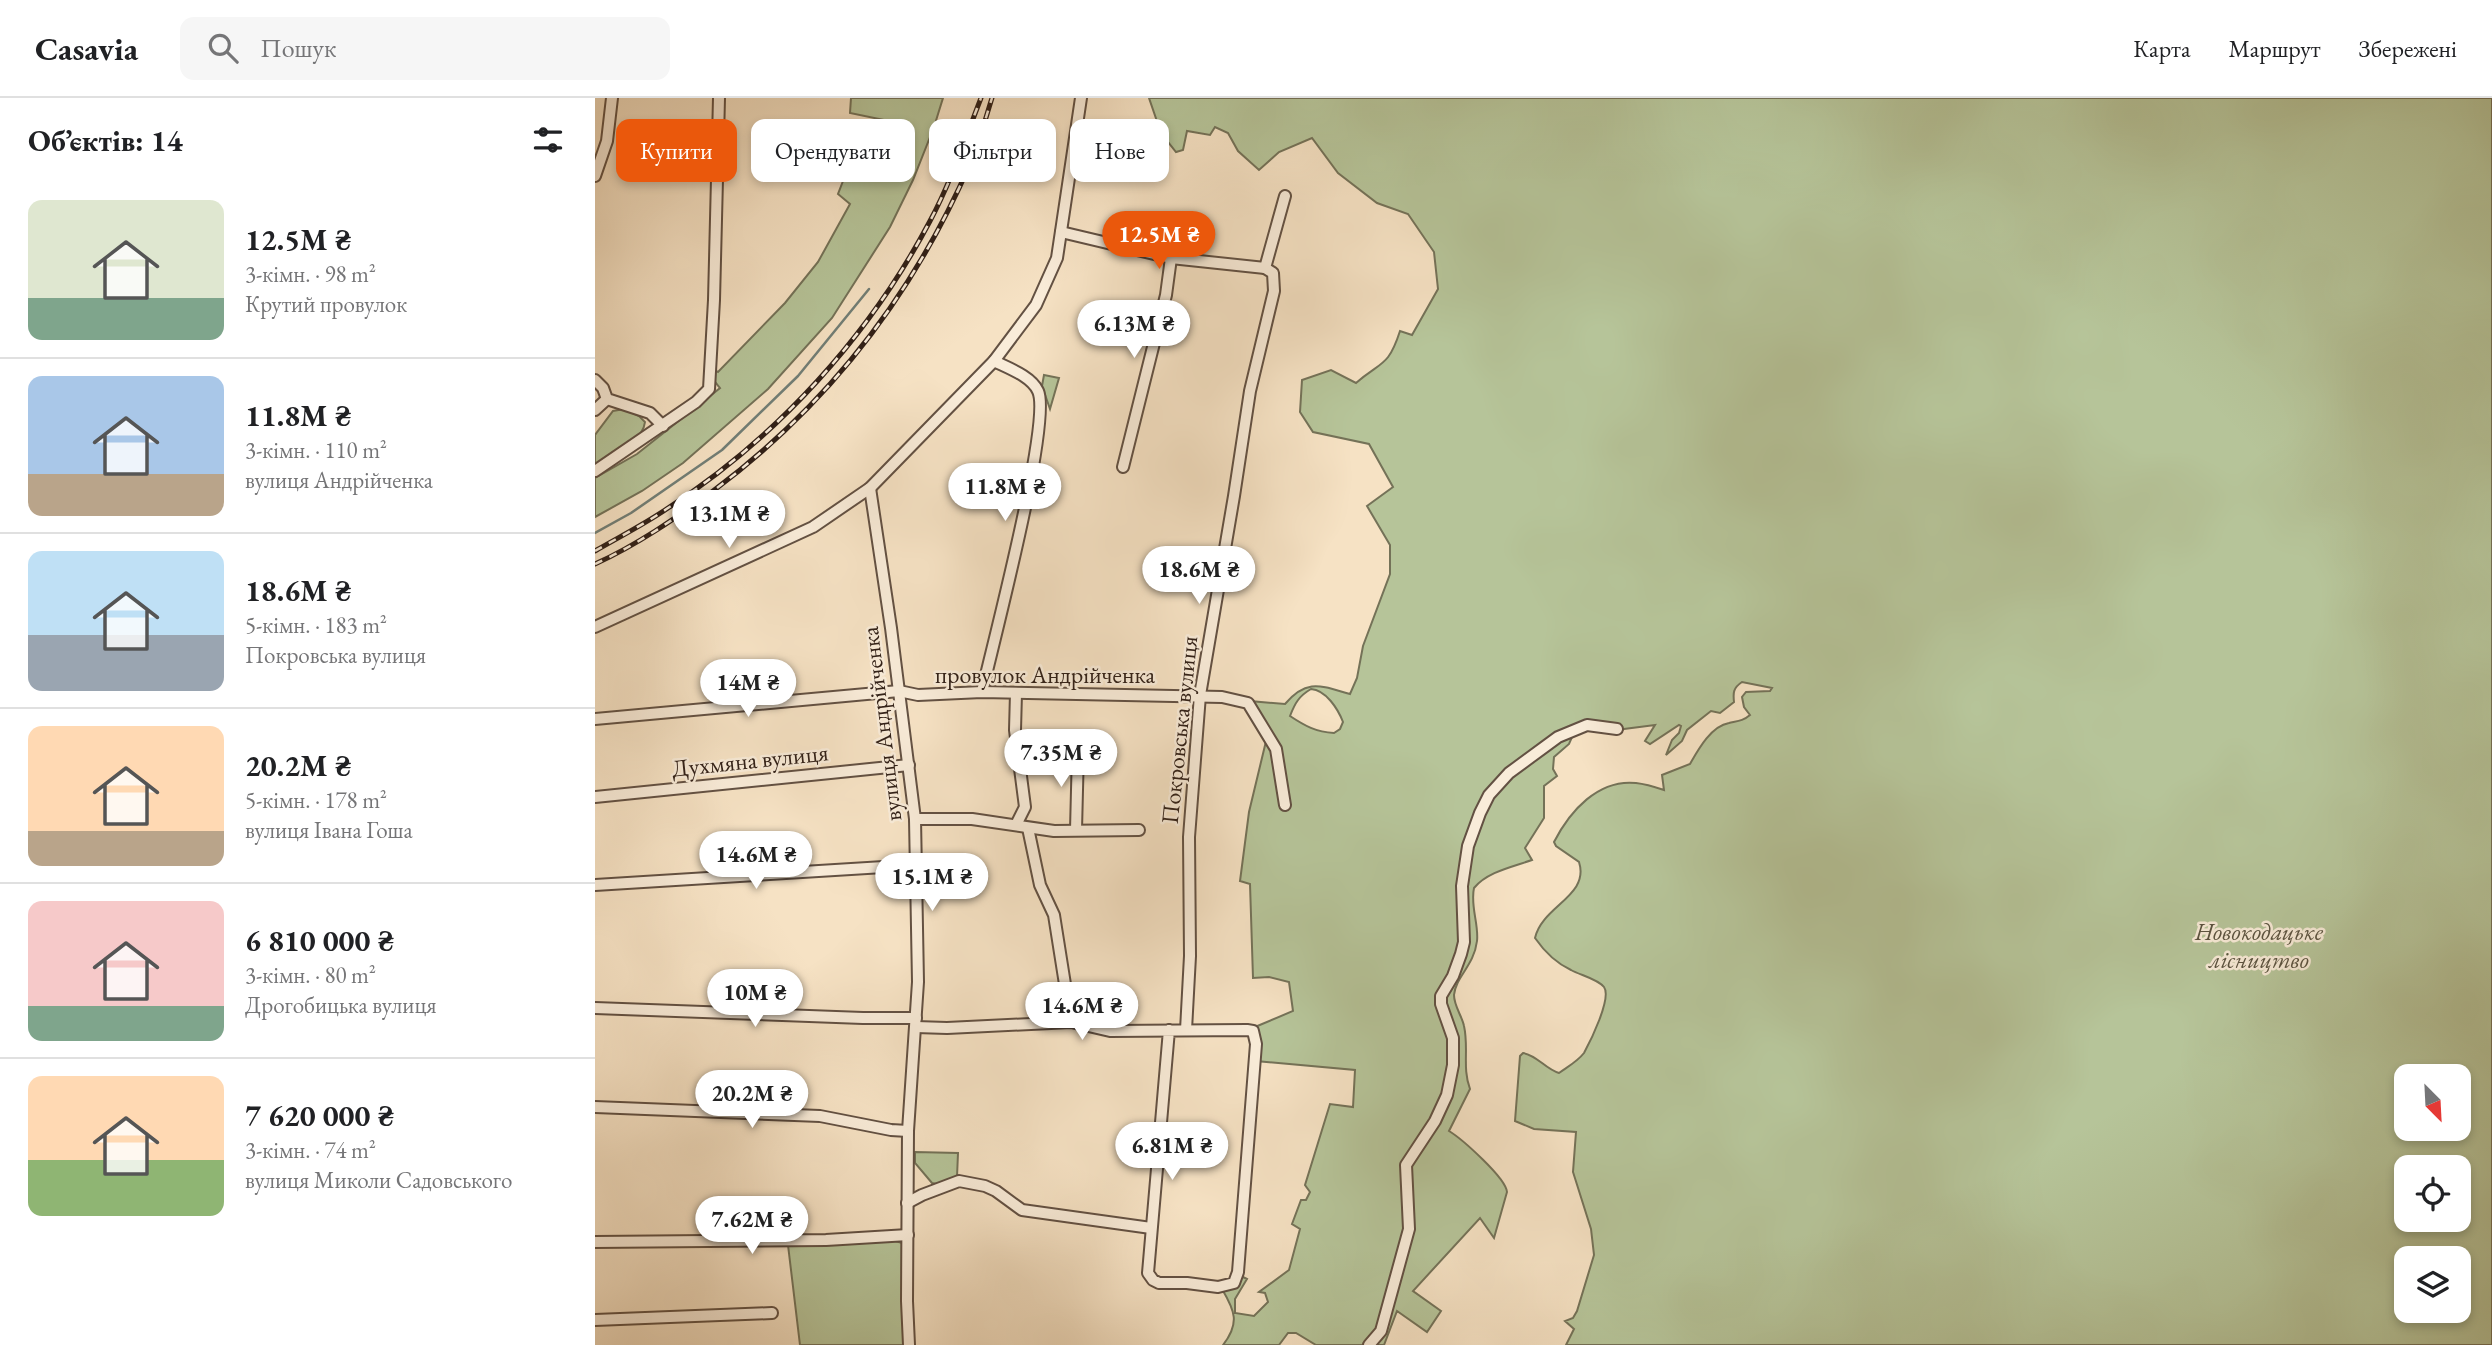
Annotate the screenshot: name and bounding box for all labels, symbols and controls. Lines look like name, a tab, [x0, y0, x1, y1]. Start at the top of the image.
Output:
search box	[180, 17, 670, 80]
text: Casavia	[35, 27, 138, 70]
icon: search	[204, 29, 242, 67]
text: Пошук	[260, 31, 336, 65]
text: Карта	[2133, 33, 2191, 64]
text: Маршрут	[2229, 33, 2321, 64]
text: Збережені	[2359, 33, 2457, 64]
chip: Купити	[616, 119, 737, 182]
chip: Орендувати	[751, 119, 915, 182]
chip: Фільтри	[929, 119, 1056, 182]
chip: Нове	[1070, 119, 1169, 182]
text: Об’єктів: 14	[28, 121, 183, 160]
icon: filters	[529, 121, 567, 159]
pin: 12.5M ₴	[1094, 212, 1224, 271]
text: 12.5M ₴	[1118, 219, 1200, 249]
text: 12.5M ₴	[245, 220, 351, 259]
icon: home	[84, 228, 168, 312]
text: 3-кімн. · 98 m²	[245, 259, 376, 289]
text: Крутий провулок	[245, 289, 407, 319]
pin: 6.13M ₴	[1069, 300, 1199, 360]
text: 6.13M ₴	[1093, 308, 1175, 338]
text: 11.8M ₴	[245, 396, 351, 435]
icon: home	[84, 404, 168, 488]
text: 3-кімн. · 110 m²	[245, 435, 387, 465]
pin: 11.8M ₴	[940, 464, 1070, 523]
text: вулиця Андрійченка	[245, 465, 433, 495]
text: 11.8M ₴	[964, 471, 1046, 501]
pin: 13.1M ₴	[664, 490, 794, 550]
text: 13.1M ₴	[688, 498, 770, 528]
pin: 18.6M ₴	[1134, 546, 1264, 606]
text: 18.6M ₴	[1158, 554, 1240, 584]
text: 18.6M ₴	[245, 571, 351, 610]
icon: home	[84, 579, 168, 663]
text: 5-кімн. · 183 m²	[245, 610, 387, 640]
street label: вулиця Андрійченка	[854, 624, 908, 823]
street label: Покровська вулиця	[1154, 634, 1204, 826]
text: Покровська вулиця	[245, 640, 426, 670]
street label: провулок Андрійченка	[935, 659, 1156, 690]
pin: 14M ₴	[699, 660, 797, 719]
text: 14M ₴	[716, 667, 780, 697]
pin: 7.35M ₴	[996, 730, 1126, 789]
street label: Духмяна вулиця	[670, 736, 830, 784]
text: 7.35M ₴	[1020, 737, 1102, 767]
text: 20.2M ₴	[245, 746, 351, 785]
icon: home	[84, 754, 168, 838]
text: 5-кімн. · 178 m²	[245, 785, 387, 815]
text: вулиця Івана Гоша	[245, 815, 413, 845]
pin: 14.6M ₴	[691, 832, 821, 891]
text: 14.6M ₴	[715, 839, 797, 869]
pin: 15.1M ₴	[867, 854, 997, 913]
text: 15.1M ₴	[891, 861, 973, 891]
park label: Новокодацьке лісництво	[2194, 916, 2324, 975]
text: 6 810 000 ₴	[245, 921, 394, 960]
icon: home	[84, 929, 168, 1013]
text: 3-кімн. · 80 m²	[245, 960, 376, 990]
pin: 10M ₴	[706, 970, 804, 1029]
text: 10M ₴	[723, 977, 787, 1007]
pin: 14.6M ₴	[1017, 982, 1147, 1042]
text: Дрогобицька вулиця	[245, 990, 437, 1020]
text: 14.6M ₴	[1041, 990, 1123, 1020]
north arrow	[2394, 1064, 2471, 1141]
map controls	[2394, 1064, 2471, 1323]
pin: 20.2M ₴	[687, 1070, 817, 1130]
text: 20.2M ₴	[711, 1078, 793, 1108]
text: 7 620 000 ₴	[245, 1096, 394, 1135]
icon: home	[84, 1104, 168, 1188]
pin: 6.81M ₴	[1107, 1122, 1237, 1182]
text: 6.81M ₴	[1131, 1130, 1213, 1160]
text: 3-кімн. · 74 m²	[245, 1135, 376, 1165]
button: locate	[2394, 1155, 2471, 1232]
text: вулиця Миколи Садовського	[245, 1165, 512, 1195]
pin: 7.62M ₴	[687, 1196, 817, 1256]
text: 7.62M ₴	[711, 1204, 793, 1234]
button: layers	[2394, 1246, 2471, 1323]

